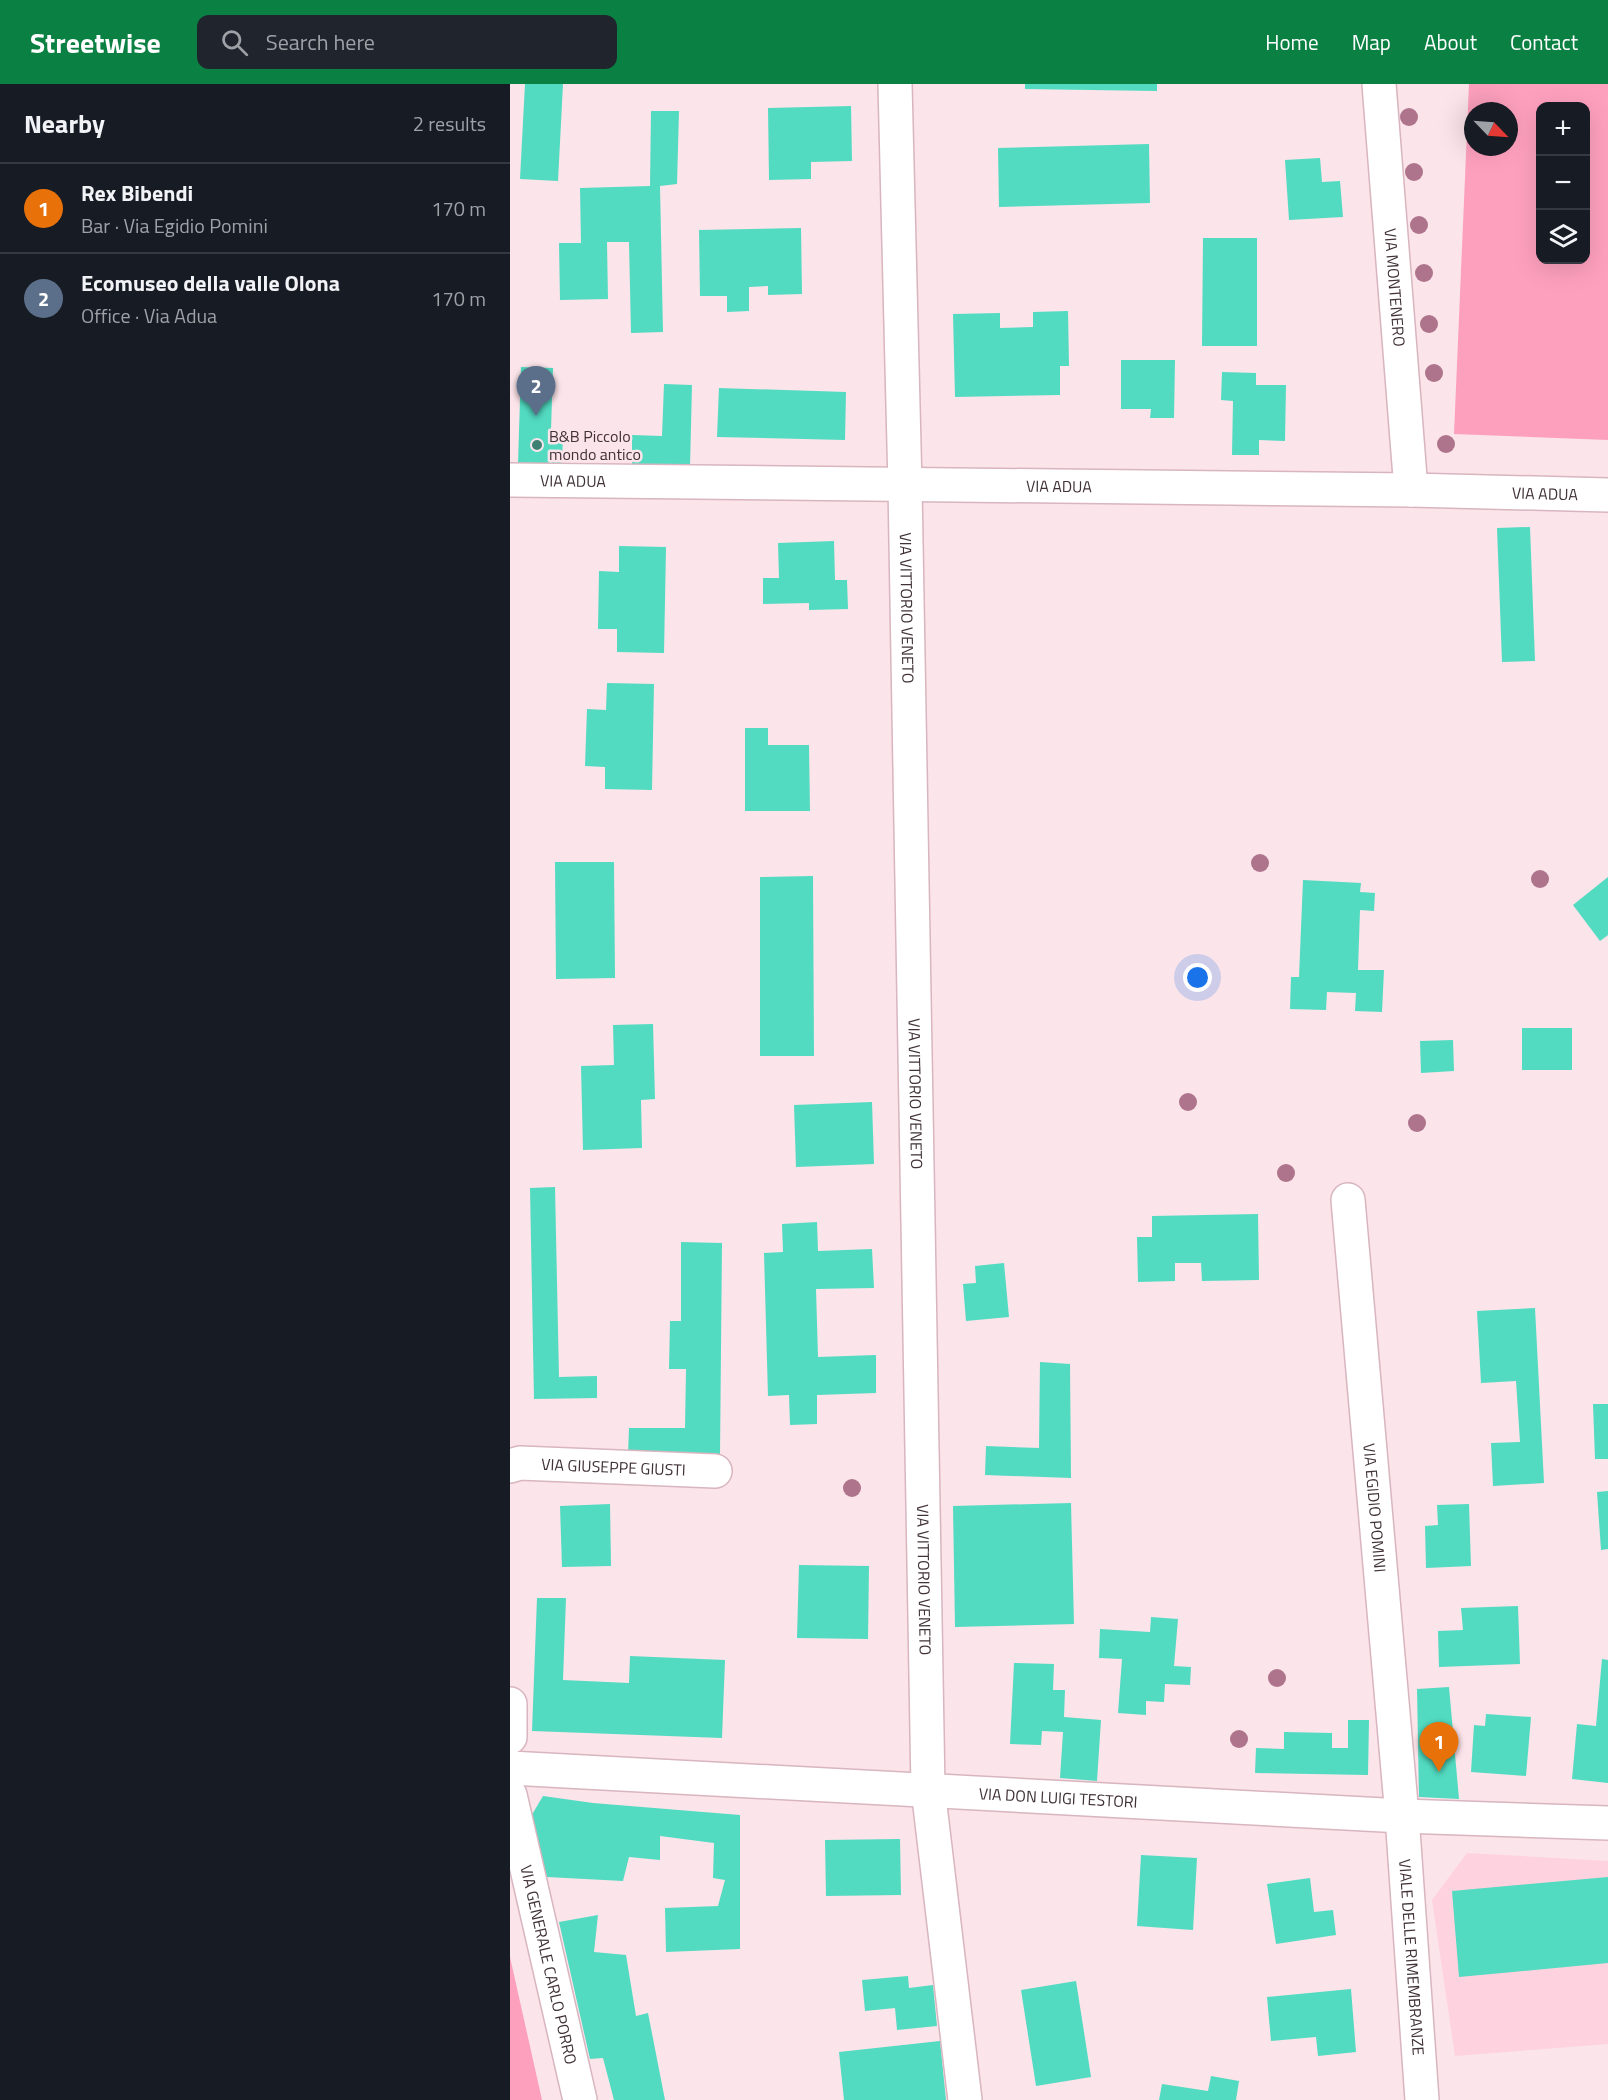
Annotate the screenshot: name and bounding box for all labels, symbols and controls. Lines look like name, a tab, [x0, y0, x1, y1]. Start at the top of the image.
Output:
search box	[197, 15, 617, 69]
text: Streetwise	[30, 21, 161, 64]
text: Search here	[266, 25, 375, 59]
icon: search	[218, 26, 251, 59]
text: Home	[1265, 26, 1319, 58]
text: Map	[1352, 26, 1391, 58]
text: About	[1424, 26, 1477, 58]
text: Contact	[1510, 26, 1578, 58]
north arrow	[1464, 102, 1518, 156]
map controls	[1536, 102, 1590, 264]
button: +	[1536, 102, 1590, 156]
text: Nearby	[24, 104, 105, 143]
text: 2 results	[413, 108, 486, 139]
button: −	[1536, 156, 1590, 210]
text: Rex Bibendi	[81, 176, 193, 210]
text: 1	[38, 193, 49, 224]
text: 170 m	[431, 193, 486, 224]
text: Bar · Via Egidio Pomini	[81, 210, 268, 241]
button: layers	[1536, 210, 1590, 264]
street label: VIA MONTENERO	[1378, 227, 1412, 347]
text: Ecomuseo della valle Olona	[81, 266, 340, 300]
text: 2	[38, 283, 49, 314]
text: 170 m	[431, 283, 486, 314]
text: Office · Via Adua	[81, 300, 217, 331]
pin: 2	[516, 366, 556, 416]
place label: B&B Piccolo mondo antico	[549, 424, 641, 466]
marker: B&B Piccolo mondo antico	[530, 438, 544, 452]
street label: VIA ADUA	[540, 468, 607, 493]
street label: VIA ADUA	[1026, 474, 1093, 498]
street label: VIA ADUA	[1512, 481, 1579, 506]
street label: VIA VITTORIO VENETO	[894, 532, 920, 684]
your location	[1183, 963, 1212, 992]
street label: VIA VITTORIO VENETO	[902, 1018, 929, 1170]
street label: VIA EGIDIO POMINI	[1357, 1442, 1393, 1573]
street label: VIA GIUSEPPE GIUSTI	[541, 1452, 686, 1482]
street label: VIA VITTORIO VENETO	[911, 1504, 938, 1655]
pin: 1	[1420, 1722, 1458, 1772]
street label: VIA DON LUIGI TESTORI	[978, 1781, 1138, 1814]
street label: VIALE DELLE RIMEMBRANZE	[1393, 1858, 1431, 2056]
street label: VIA GENERALE CARLO PORRO	[514, 1862, 583, 2067]

